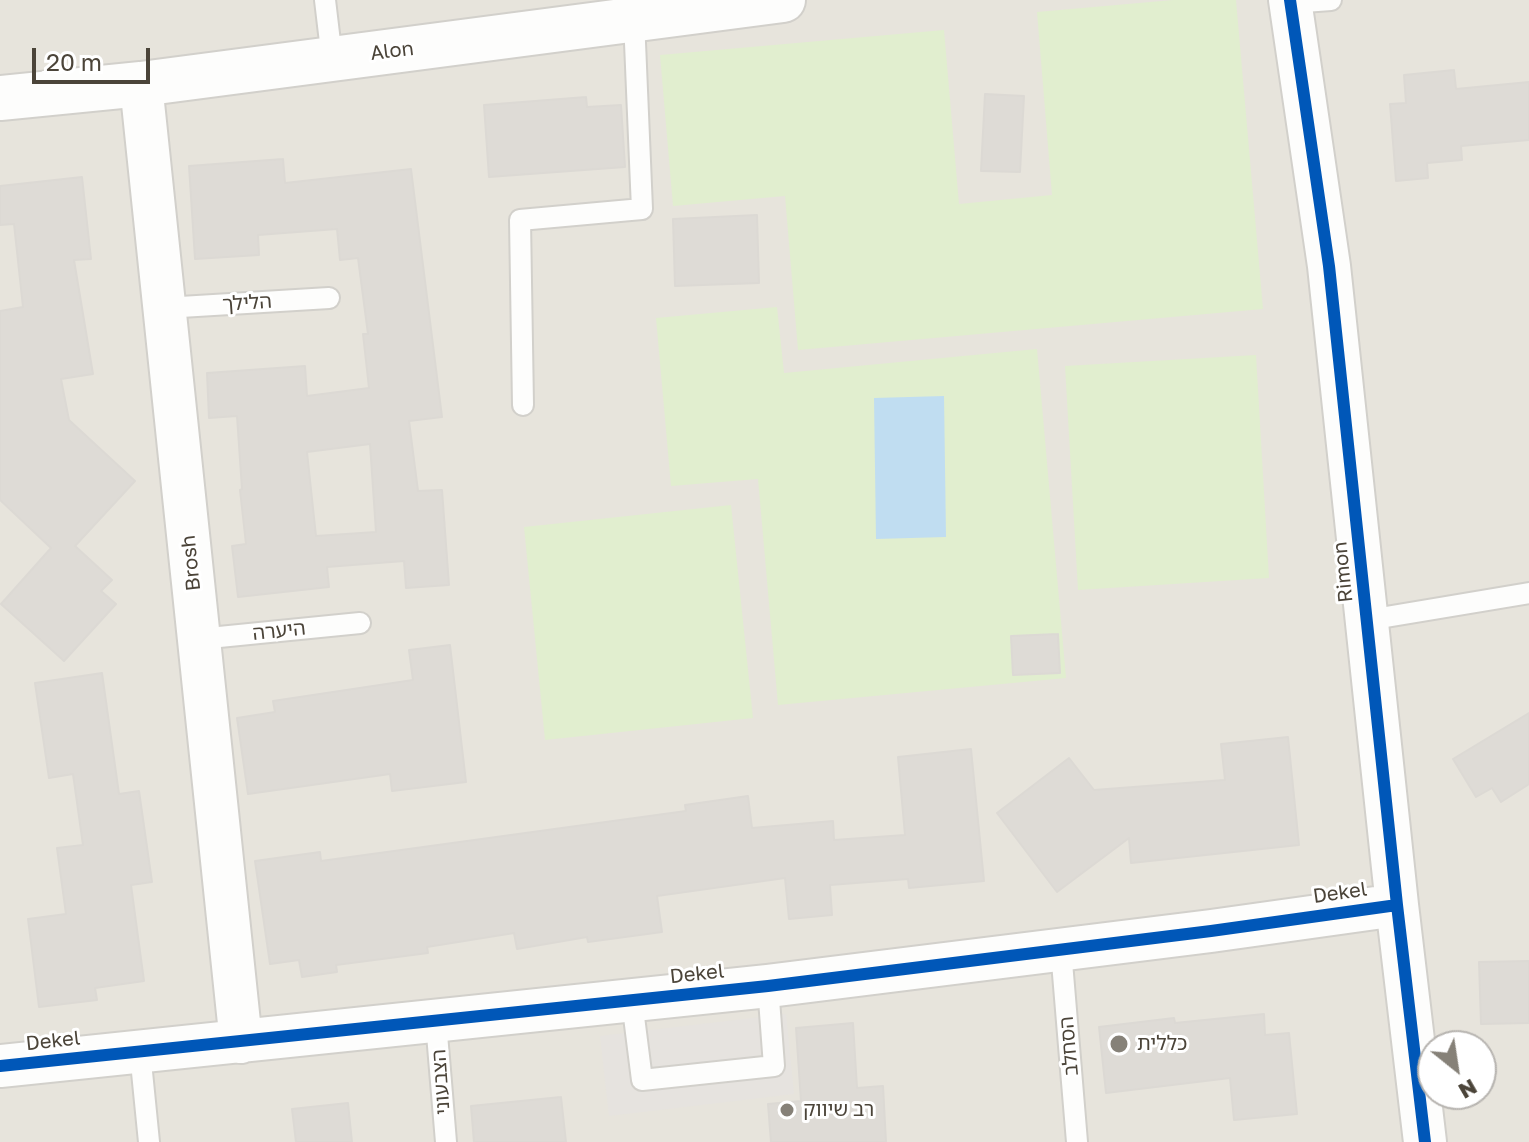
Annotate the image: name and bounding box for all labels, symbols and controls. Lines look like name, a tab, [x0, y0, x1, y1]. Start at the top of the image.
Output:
scale bar	[36, 32, 154, 82]
street label: Alon	[369, 36, 415, 66]
text: 20 m	[46, 47, 102, 76]
street label: הלילך	[221, 289, 273, 317]
street label: Brosh	[176, 534, 206, 592]
street label: Rimon	[1328, 540, 1358, 604]
street label: היערה	[251, 616, 307, 646]
street label: Dekel	[1311, 877, 1369, 909]
street label: Dekel	[669, 959, 725, 989]
street label: הסחלב	[1054, 1015, 1084, 1077]
street label: Dekel	[25, 1026, 81, 1056]
north arrow	[1417, 1030, 1497, 1110]
place label: כללית	[1137, 1032, 1187, 1056]
marker: כללית	[1108, 1033, 1130, 1055]
street label: הצבעוני	[427, 1048, 455, 1116]
text: N	[1454, 1074, 1482, 1105]
place label: רב שיווק	[803, 1098, 874, 1122]
marker: רב שיווק	[778, 1101, 796, 1119]

